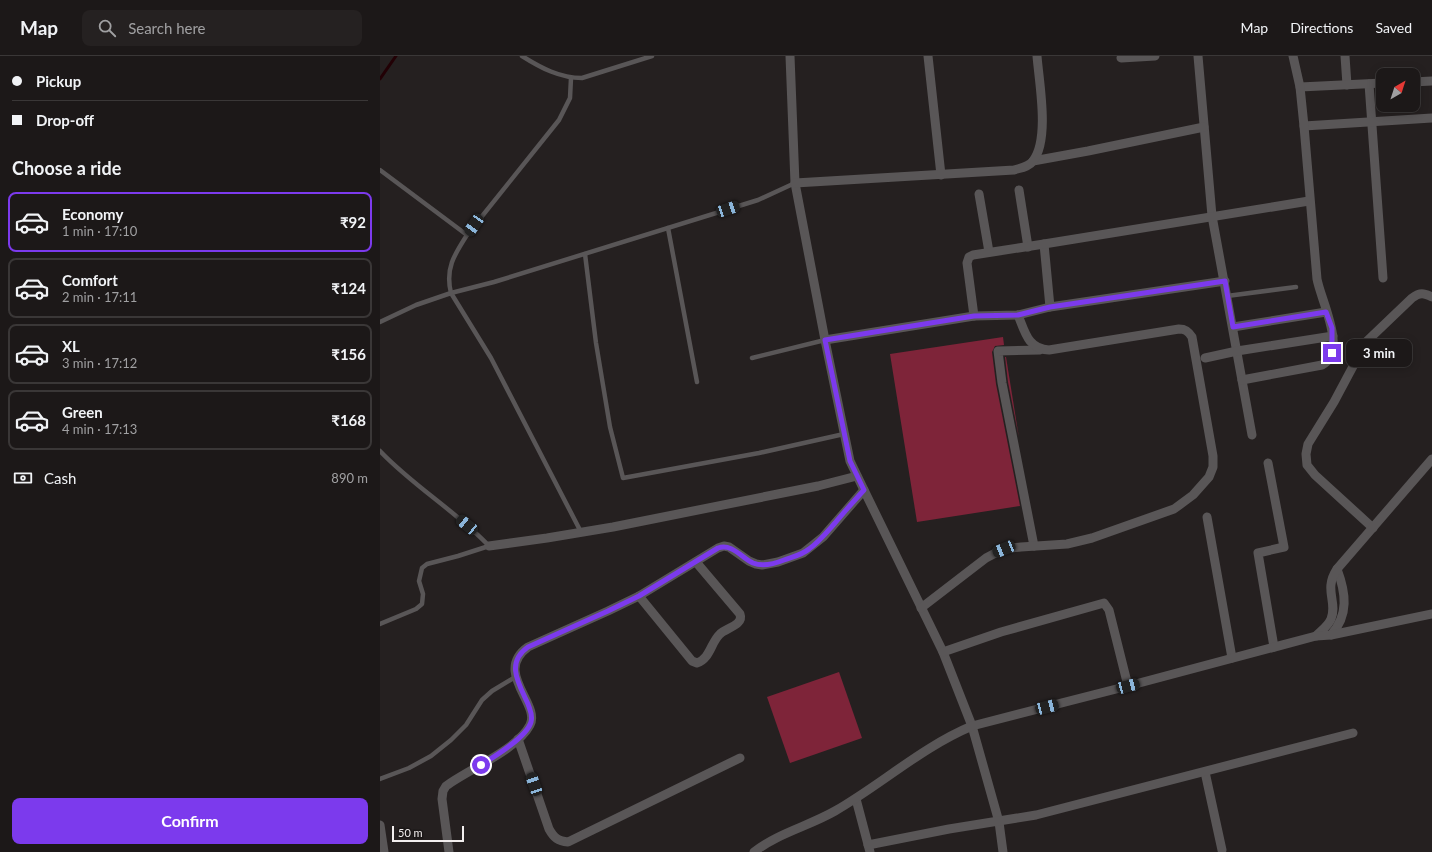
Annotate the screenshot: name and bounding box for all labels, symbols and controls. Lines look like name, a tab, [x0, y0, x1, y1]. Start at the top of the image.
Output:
search box	[82, 10, 362, 46]
text: Map	[20, 16, 58, 39]
icon: search	[96, 17, 118, 39]
text: Search here	[128, 19, 206, 37]
text: Map	[1241, 19, 1268, 36]
text: Directions	[1290, 19, 1353, 36]
text: Saved	[1375, 19, 1412, 36]
north arrow	[1376, 68, 1420, 112]
map controls	[1376, 68, 1420, 112]
text: Pickup	[36, 72, 81, 90]
text: Drop-off	[36, 111, 94, 129]
text: Choose a ride	[12, 157, 121, 179]
car	[715, 200, 741, 218]
icon: car	[14, 204, 50, 240]
text: Economy	[62, 205, 123, 223]
car	[462, 212, 486, 238]
text: ₹92	[340, 213, 366, 231]
text: 1 min · 17:10	[62, 223, 137, 239]
icon: car	[14, 270, 50, 306]
text: Comfort	[62, 271, 118, 289]
text: ₹124	[331, 279, 366, 297]
text: 2 min · 17:11	[62, 289, 137, 305]
icon: car	[14, 336, 50, 372]
text: XL	[62, 337, 80, 355]
callout: 3 min	[1346, 339, 1412, 367]
route end	[1323, 344, 1341, 362]
text: ₹156	[331, 345, 366, 363]
text: 3 min	[1363, 345, 1395, 361]
text: 3 min · 17:12	[62, 355, 137, 371]
icon: car	[14, 402, 50, 438]
text: Green	[62, 403, 103, 421]
text: ₹168	[331, 411, 366, 429]
text: 4 min · 17:13	[62, 421, 137, 437]
icon: cash	[12, 467, 34, 489]
text: Cash	[44, 469, 76, 487]
text: 890 m	[331, 470, 368, 486]
car	[454, 513, 480, 537]
car	[991, 539, 1017, 559]
car	[1115, 677, 1141, 695]
car	[1034, 698, 1060, 716]
route start	[472, 756, 490, 774]
car	[524, 771, 544, 797]
button: Confirm	[12, 798, 368, 844]
scale bar	[392, 824, 464, 843]
text: 50 m	[398, 826, 423, 839]

